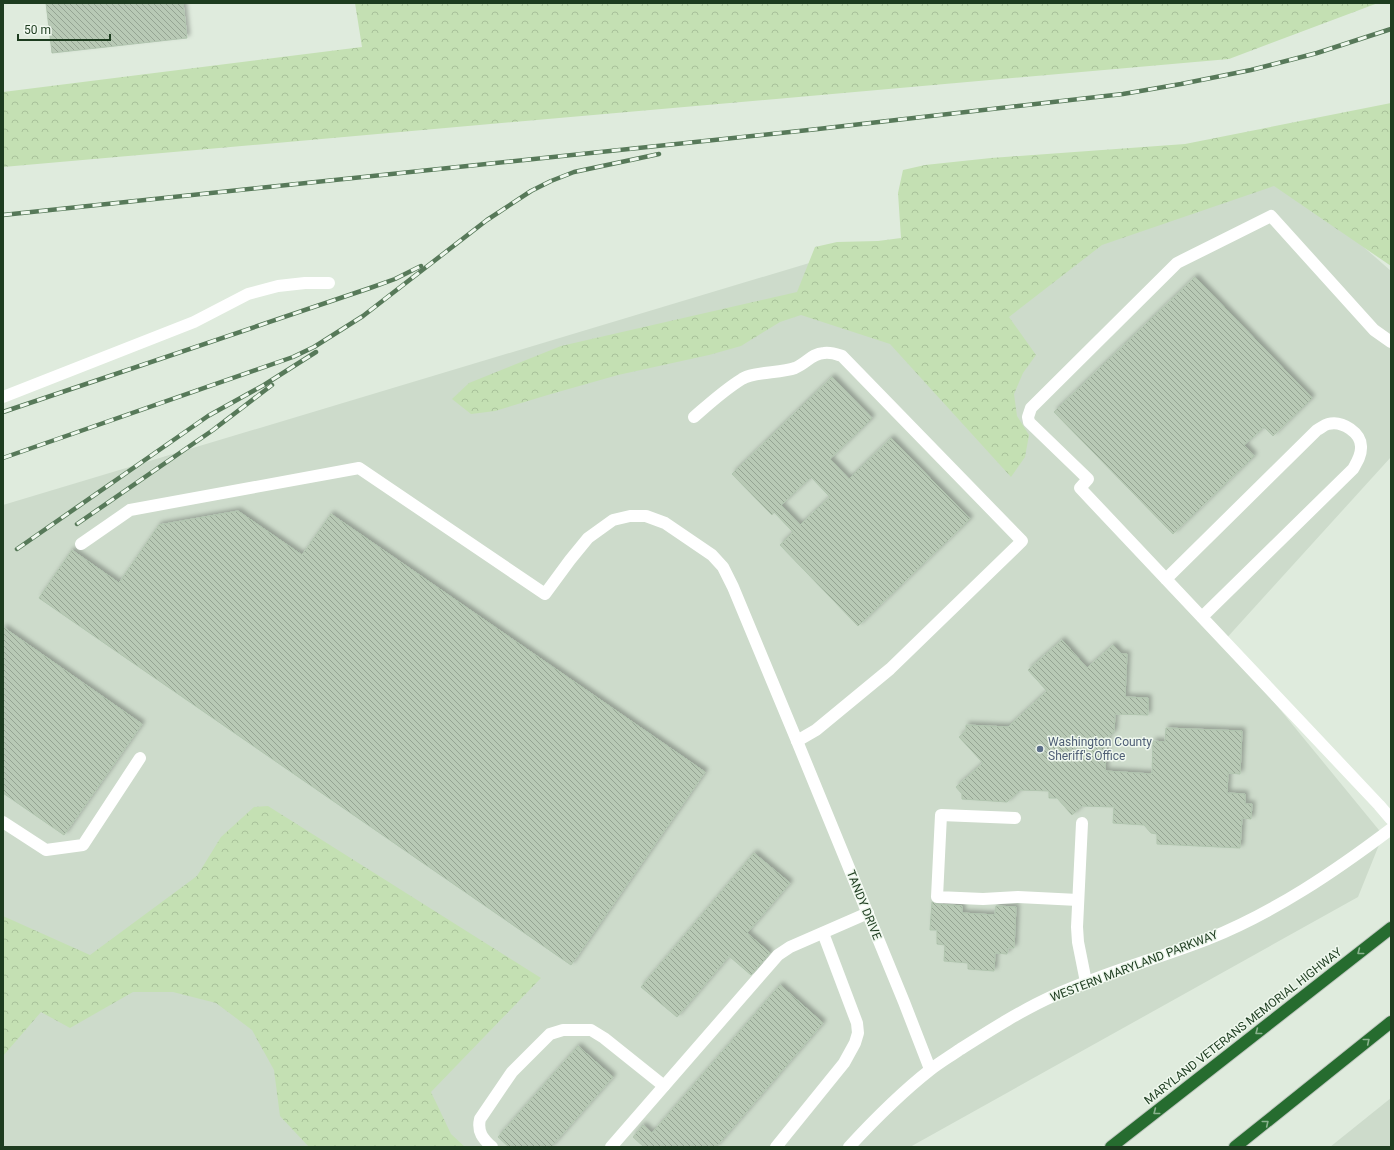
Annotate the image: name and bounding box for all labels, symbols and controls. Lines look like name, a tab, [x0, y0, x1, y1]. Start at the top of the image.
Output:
scale bar	[18, 16, 110, 42]
text: 50 m	[24, 23, 51, 37]
place label: Washington County Sheriff's Office	[1048, 735, 1152, 763]
marker: Washington County Sheriff's Office	[1035, 744, 1045, 754]
street label: TANDY DRIVE	[844, 868, 884, 942]
street label: WESTERN MARYLAND PARKWAY	[1048, 927, 1221, 1005]
street label: MARYLAND VETERANS MEMORIAL HIGHWAY	[1142, 944, 1345, 1107]
one-way arrow	[1358, 947, 1365, 954]
one-way arrow	[1256, 1027, 1263, 1034]
one-way arrow	[1363, 1039, 1370, 1046]
one-way arrow	[1153, 1108, 1160, 1115]
one-way arrow	[1261, 1120, 1268, 1127]

